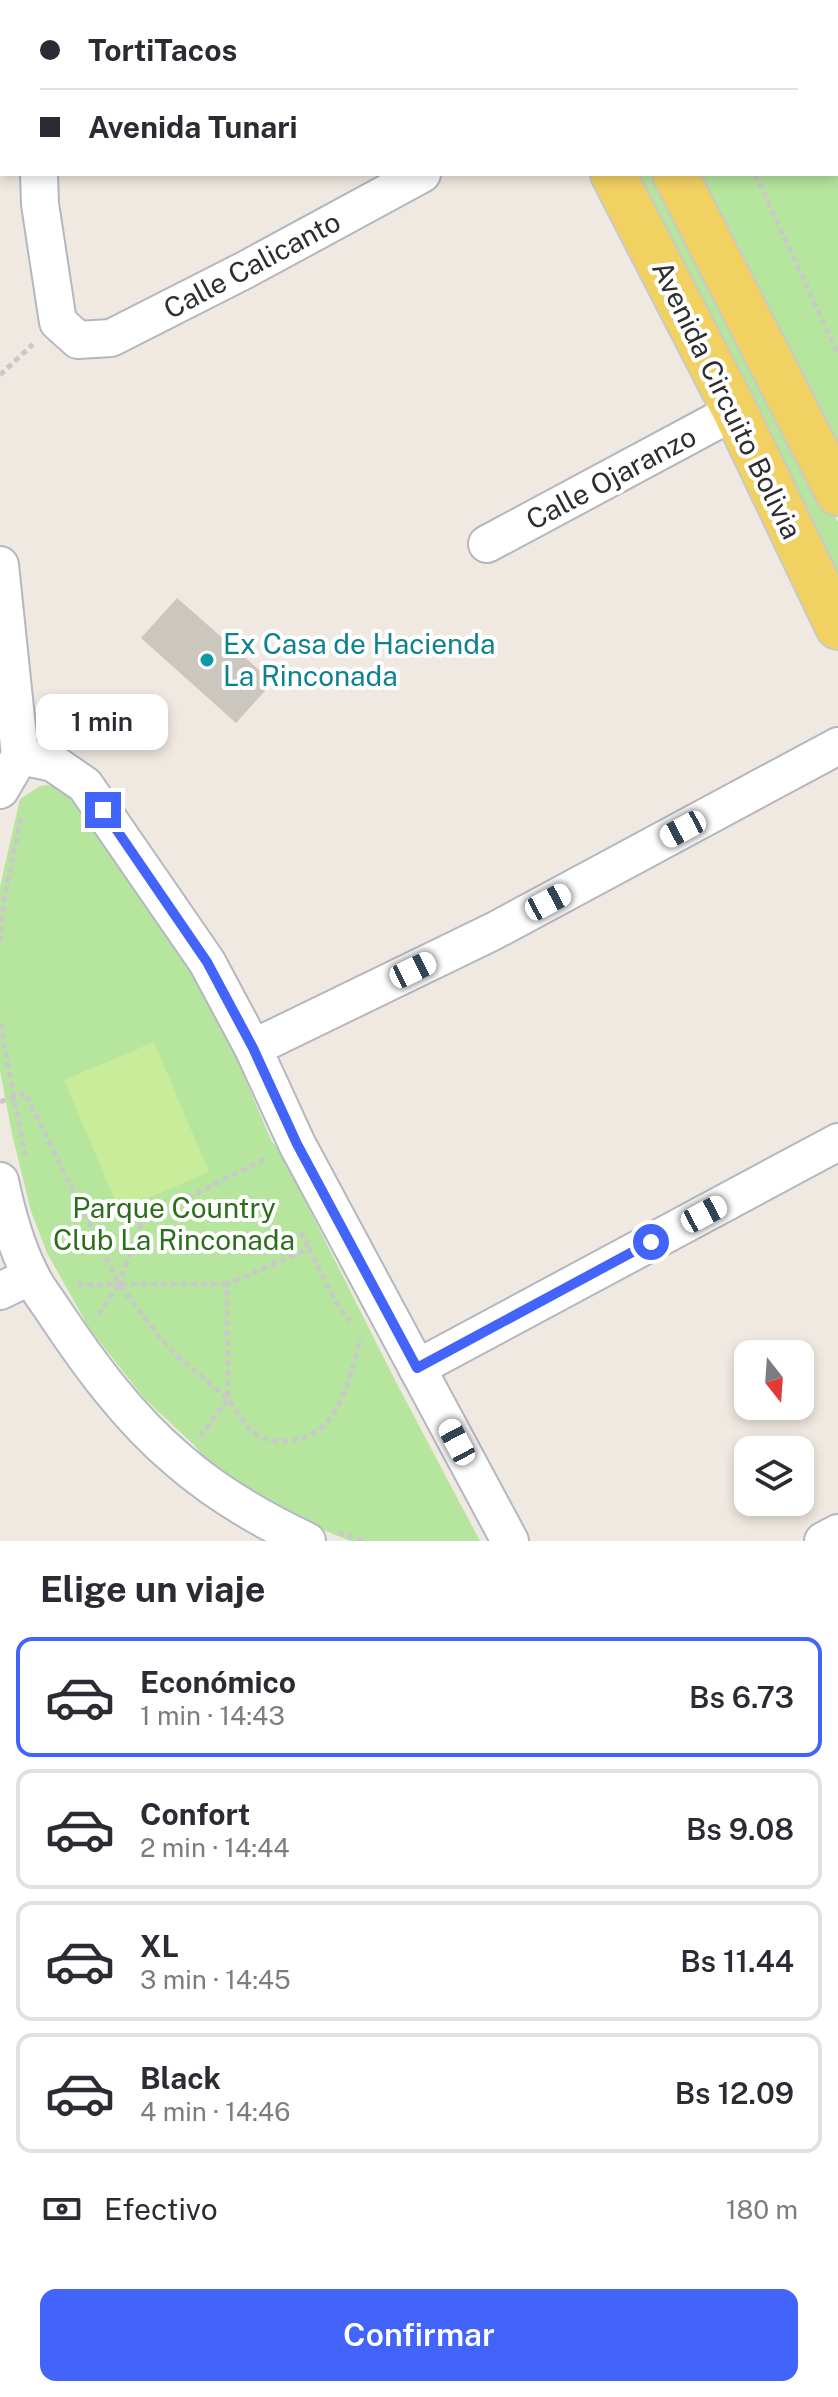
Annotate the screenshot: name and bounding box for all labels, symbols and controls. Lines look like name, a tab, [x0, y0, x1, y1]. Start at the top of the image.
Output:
text: TortiTacos	[88, 32, 237, 68]
text: Avenida Tunari	[88, 109, 298, 145]
street label: Calle Calicanto	[158, 204, 346, 325]
street label: Avenida Circuito Bolivia	[646, 255, 809, 544]
street label: Calle Ojaranzo	[520, 419, 701, 536]
place label: Ex Casa de Hacienda La Rinconada	[223, 627, 495, 692]
marker: Ex Casa de Hacienda La Rinconada	[198, 651, 216, 669]
callout: 1 min	[37, 694, 169, 750]
text: 1 min	[71, 706, 133, 737]
route end	[85, 792, 121, 828]
car	[656, 807, 710, 851]
car	[521, 880, 575, 924]
car	[386, 949, 440, 991]
park label: Parque Country Club La Rinconada	[53, 1191, 295, 1256]
car	[677, 1192, 731, 1236]
route start	[633, 1224, 669, 1260]
north arrow	[734, 1340, 814, 1420]
map controls	[734, 1340, 814, 1516]
car	[435, 1415, 479, 1469]
button: layers	[734, 1436, 814, 1516]
text: Elige un viaje	[40, 1568, 265, 1610]
icon: car	[44, 1661, 116, 1733]
text: Económico	[140, 1664, 296, 1700]
text: Bs 6.73	[689, 1679, 794, 1715]
text: 1 min · 14:43	[140, 1700, 285, 1731]
icon: car	[44, 1793, 116, 1865]
text: Confort	[140, 1796, 250, 1832]
text: Bs 9.08	[686, 1811, 794, 1847]
text: 2 min · 14:44	[140, 1832, 290, 1863]
icon: car	[44, 1925, 116, 1997]
text: XL	[140, 1928, 179, 1964]
text: Bs 11.44	[680, 1943, 794, 1979]
text: 3 min · 14:45	[140, 1964, 291, 1995]
icon: car	[44, 2057, 116, 2129]
text: Black	[140, 2060, 221, 2096]
text: Bs 12.09	[675, 2075, 794, 2111]
text: 4 min · 14:46	[140, 2096, 290, 2127]
icon: cash	[40, 2187, 84, 2231]
text: Efectivo	[104, 2191, 218, 2227]
text: 180 m	[726, 2194, 798, 2225]
button: Confirmar	[40, 2289, 798, 2381]

